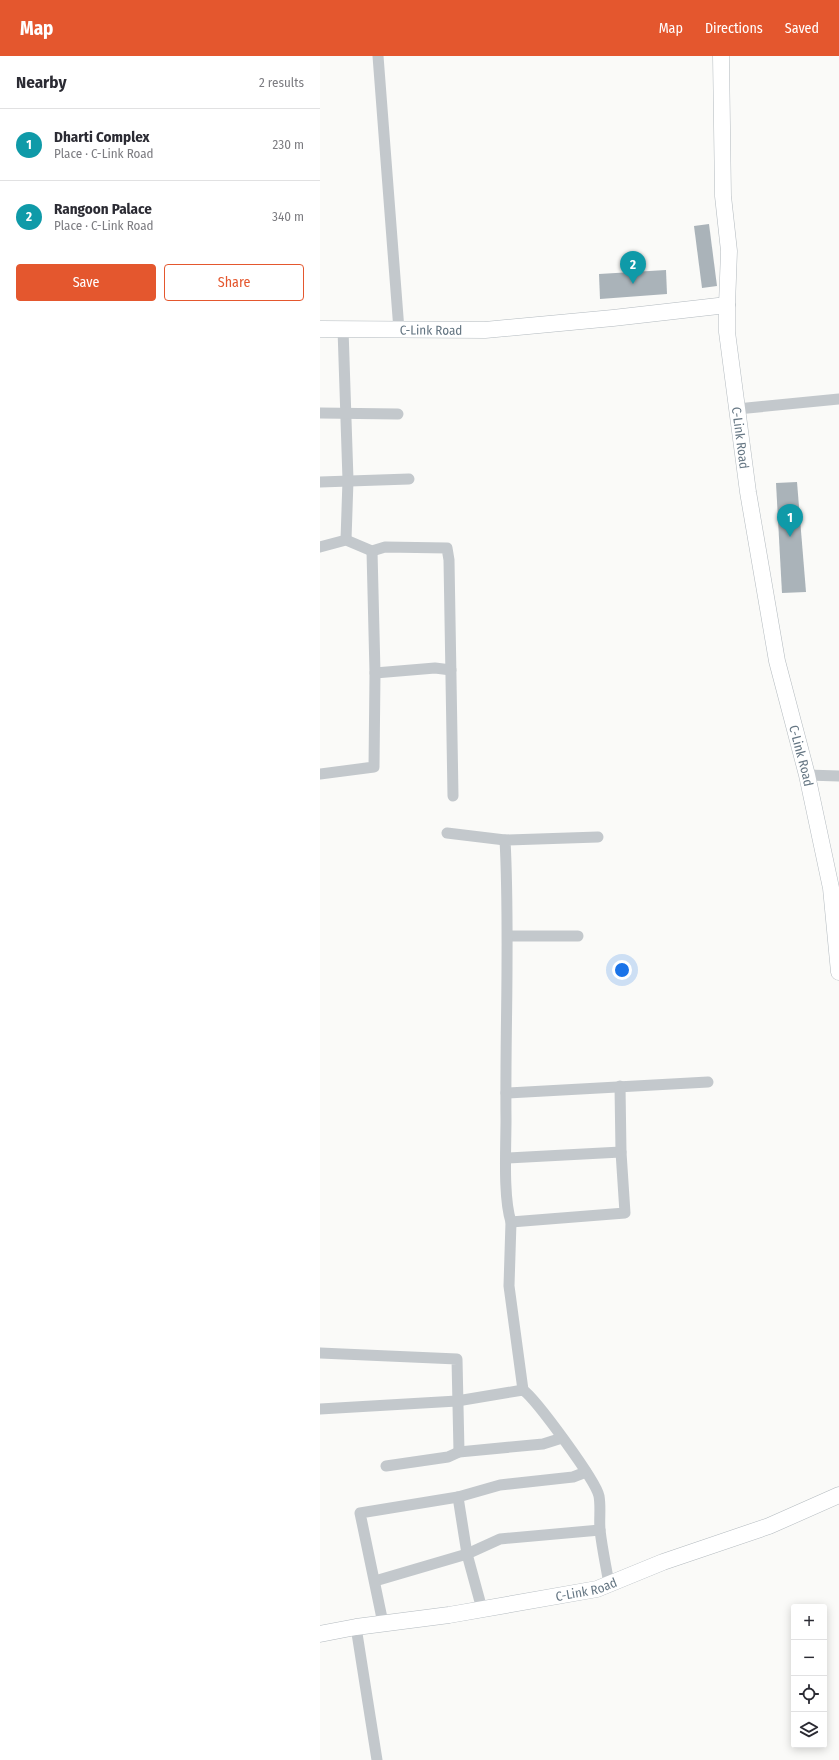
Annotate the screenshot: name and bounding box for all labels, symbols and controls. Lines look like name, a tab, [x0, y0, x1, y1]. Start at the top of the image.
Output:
text: Map	[20, 17, 53, 40]
text: Map	[659, 20, 683, 37]
text: Directions	[705, 20, 763, 37]
text: Saved	[785, 20, 819, 37]
text: Nearby	[16, 72, 67, 93]
text: 2 results	[259, 75, 304, 90]
text: Dharti Complex	[54, 128, 150, 146]
text: 1	[26, 137, 32, 152]
text: 230 m	[273, 137, 304, 152]
text: Place · C-Link Road	[54, 146, 154, 161]
text: Rangoon Palace	[54, 200, 152, 218]
text: 2	[26, 209, 32, 224]
text: 340 m	[272, 209, 304, 224]
text: Place · C-Link Road	[54, 218, 154, 233]
pin: 2	[620, 251, 646, 284]
button: Save	[16, 264, 156, 301]
button: Share	[164, 264, 304, 301]
street label: C-Link Road	[400, 322, 462, 337]
street label: C-Link Road	[729, 406, 752, 470]
pin: 1	[777, 504, 803, 537]
street label: C-Link Road	[787, 723, 817, 788]
your location	[612, 960, 632, 980]
street label: C-Link Road	[554, 1574, 619, 1604]
map controls	[791, 1604, 827, 1748]
button: +	[791, 1604, 827, 1640]
button: −	[791, 1640, 827, 1676]
button: locate	[791, 1676, 827, 1712]
button: layers	[791, 1712, 827, 1748]

